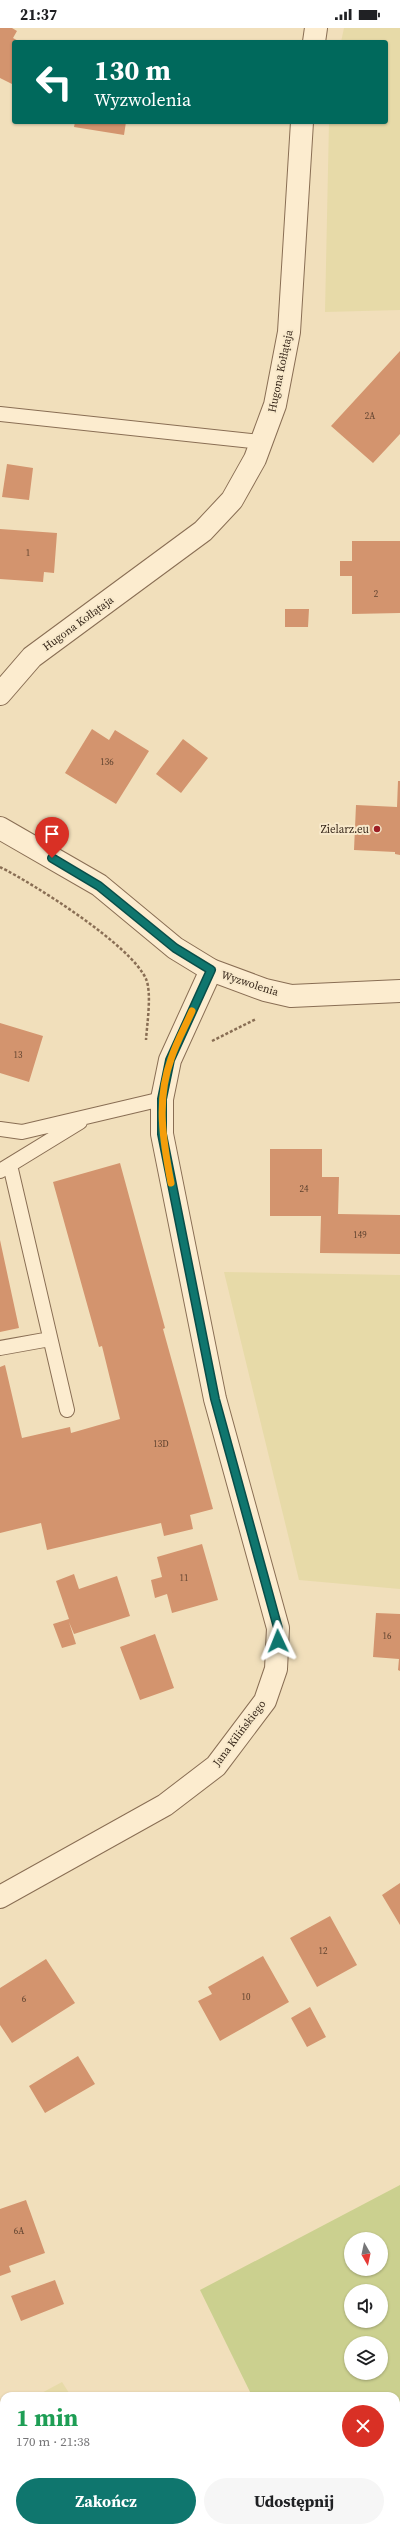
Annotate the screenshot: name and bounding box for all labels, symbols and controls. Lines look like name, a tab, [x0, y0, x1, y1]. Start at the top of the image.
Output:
text: 21:37	[20, 4, 57, 25]
text: 130 m	[94, 51, 171, 89]
icon: left	[28, 56, 80, 108]
text: Wyzwolenia	[94, 87, 191, 112]
street label: Hugona Kołłątaja	[264, 328, 297, 414]
house number: 2A	[365, 410, 375, 422]
house number: 1	[26, 547, 30, 559]
house number: 2	[374, 588, 379, 600]
street label: Hugona Kołłątaja	[40, 592, 117, 654]
house number: 136	[100, 756, 114, 768]
pin	[35, 817, 69, 858]
place label: Zielarz.eu	[321, 822, 370, 837]
icon: arrive	[41, 823, 63, 845]
marker: Zielarz.eu	[372, 824, 382, 834]
street label: Wyzwolenia	[219, 967, 281, 1000]
house number: 13	[13, 1049, 23, 1061]
house number: 24	[299, 1183, 309, 1195]
house number: 149	[353, 1229, 367, 1241]
house number: 13D	[153, 1438, 169, 1450]
house number: 11	[179, 1572, 189, 1584]
position arrow	[257, 1620, 299, 1662]
house number: 16	[382, 1630, 392, 1642]
street label: Jana Kilińskiego	[209, 1697, 269, 1770]
house number: 12	[318, 1945, 328, 1957]
house number: 10	[241, 1991, 251, 2003]
house number: 6	[22, 1993, 27, 2005]
house number: 6A	[14, 2225, 24, 2237]
north arrow	[344, 2232, 388, 2276]
map controls	[344, 2232, 388, 2380]
button: sound	[344, 2284, 388, 2328]
button: layers	[344, 2336, 388, 2380]
text: 1 min	[16, 2401, 78, 2434]
button: close	[342, 2405, 384, 2447]
text: 170 m · 21:38	[16, 2433, 90, 2450]
button: Zakończ	[16, 2478, 196, 2524]
button: Udostępnij	[204, 2478, 384, 2524]

